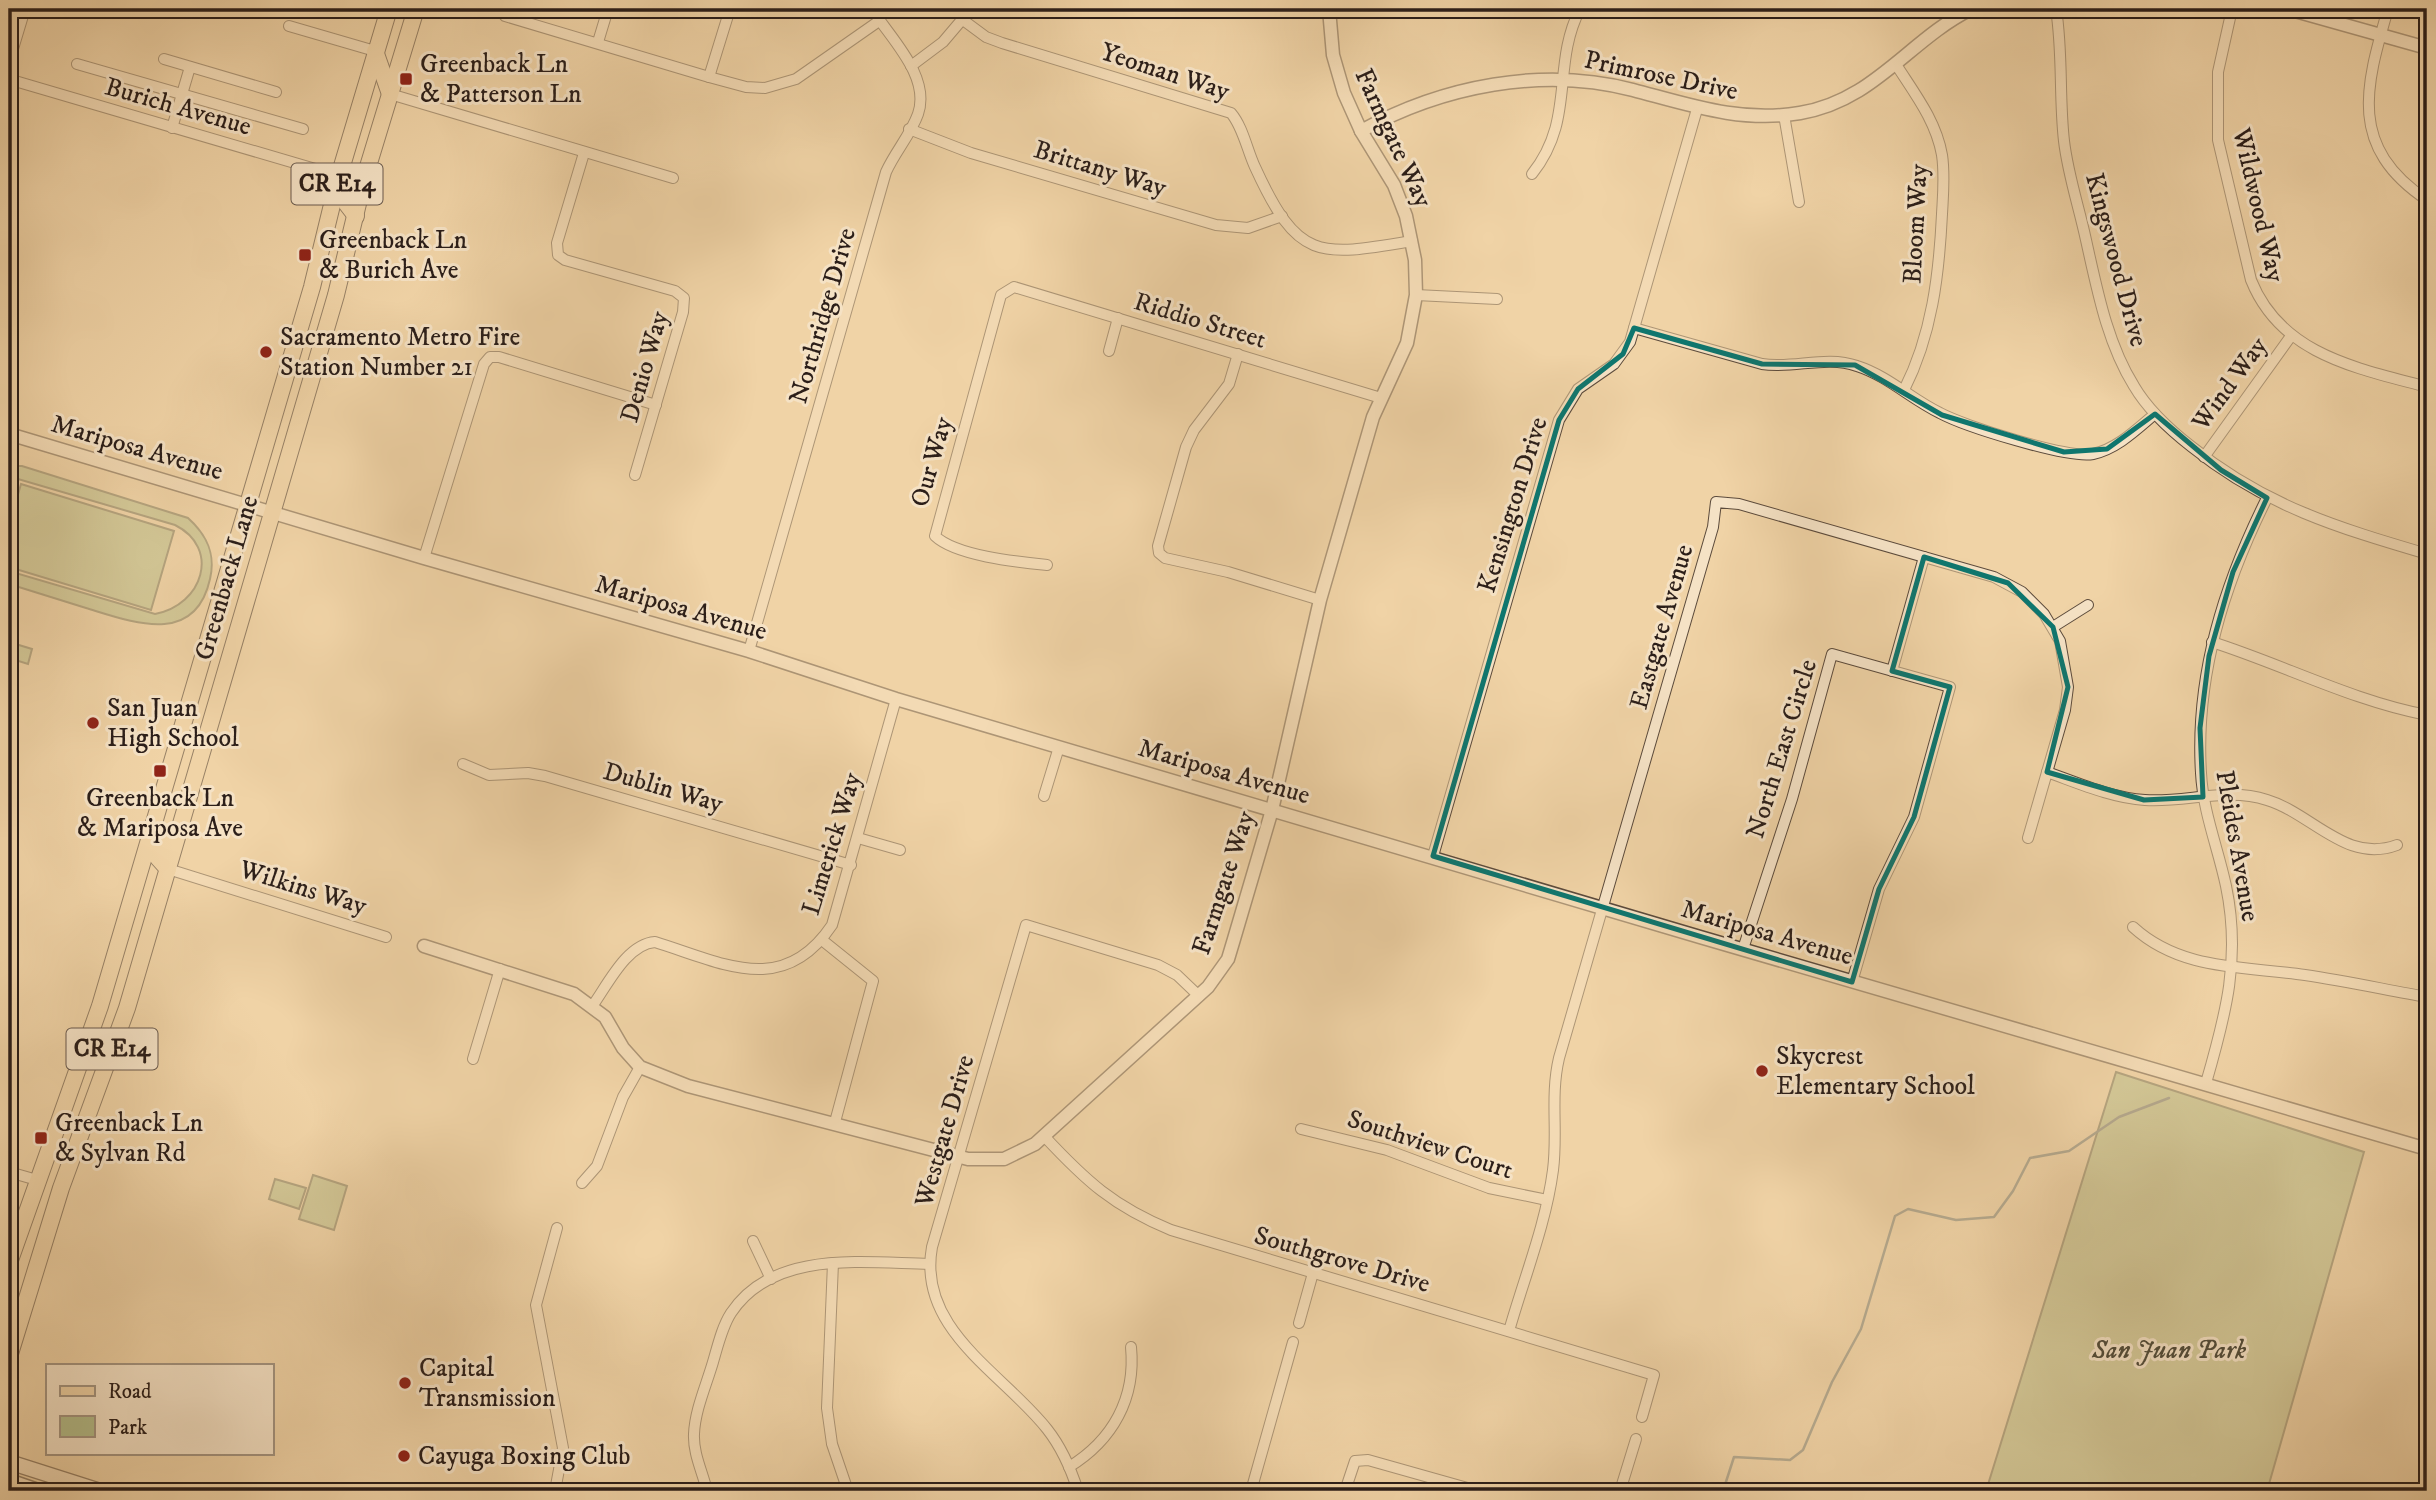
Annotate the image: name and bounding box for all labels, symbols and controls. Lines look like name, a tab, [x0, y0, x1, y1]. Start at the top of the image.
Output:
street label: Yeoman Way	[1096, 36, 1234, 109]
street label: Primrose Drive	[1581, 44, 1741, 108]
place label: Greenback Ln & Patterson Ln	[420, 48, 582, 111]
street label: Farmgate Way	[1346, 63, 1440, 213]
street label: Burich Avenue	[101, 70, 255, 144]
marker: Greenback Ln & Patterson Ln	[398, 71, 414, 87]
street label: Wildwood Way	[2224, 124, 2292, 286]
street label: Brittany Way	[1030, 133, 1171, 205]
street label: Bloom Way	[1896, 163, 1936, 285]
road number: CR E14	[292, 164, 382, 204]
street label: Kingswood Drive	[2077, 170, 2155, 350]
place label: Greenback Ln & Burich Ave	[319, 224, 468, 287]
street label: Northridge Drive	[782, 224, 864, 408]
marker: Greenback Ln & Burich Ave	[297, 247, 313, 263]
street label: Riddio Street	[1130, 285, 1270, 357]
street label: Denio Way	[613, 307, 677, 426]
place label: Sacramento Metro Fire Station Number 21	[280, 321, 520, 384]
street label: Wind Way	[2184, 330, 2275, 438]
marker: Sacramento Metro Fire Station Number 21	[258, 344, 274, 360]
street label: Mariposa Avenue	[47, 408, 227, 488]
street label: Our Way	[903, 413, 961, 511]
street label: Kensington Drive	[1471, 413, 1555, 597]
street label: Greenback Lane	[188, 492, 266, 664]
street label: Eastgate Avenue	[1623, 541, 1701, 713]
street label: Mariposa Avenue	[591, 568, 771, 648]
street label: North East Circle	[1739, 655, 1825, 843]
place label: San Juan High School	[107, 692, 239, 755]
marker: San Juan High School	[85, 715, 101, 731]
street label: Mariposa Avenue	[1134, 732, 1314, 812]
street label: Dublin Way	[599, 755, 727, 821]
marker: Greenback Ln & Mariposa Ave	[152, 763, 168, 779]
street label: Limerick Way	[795, 768, 869, 919]
street label: Pleides Avenue	[2207, 768, 2267, 924]
place label: Greenback Ln & Mariposa Ave	[77, 782, 243, 845]
street label: Farmgate Way	[1185, 806, 1263, 959]
street label: Wilkins Way	[234, 853, 371, 923]
street label: Mariposa Avenue	[1677, 893, 1857, 973]
road number: CR E14	[66, 1028, 158, 1070]
place label: Skycrest Elementary School	[1776, 1040, 1975, 1103]
street label: Westgate Drive	[907, 1051, 982, 1212]
marker: Skycrest Elementary School	[1754, 1063, 1770, 1079]
street label: Southview Court	[1343, 1103, 1517, 1187]
place label: Greenback Ln & Sylvan Rd	[55, 1107, 204, 1170]
marker: Greenback Ln & Sylvan Rd	[33, 1130, 49, 1146]
street label: Southgrove Drive	[1250, 1219, 1434, 1301]
park label: San Juan Park	[2091, 1334, 2246, 1367]
place label: Capital Transmission	[419, 1352, 556, 1415]
legend	[46, 1364, 273, 1454]
marker: Capital Transmission	[397, 1375, 413, 1391]
text: Road	[108, 1379, 152, 1405]
text: Park	[108, 1415, 148, 1441]
place label: Cayuga Boxing Club	[418, 1440, 631, 1473]
marker: Cayuga Boxing Club	[396, 1448, 412, 1464]

